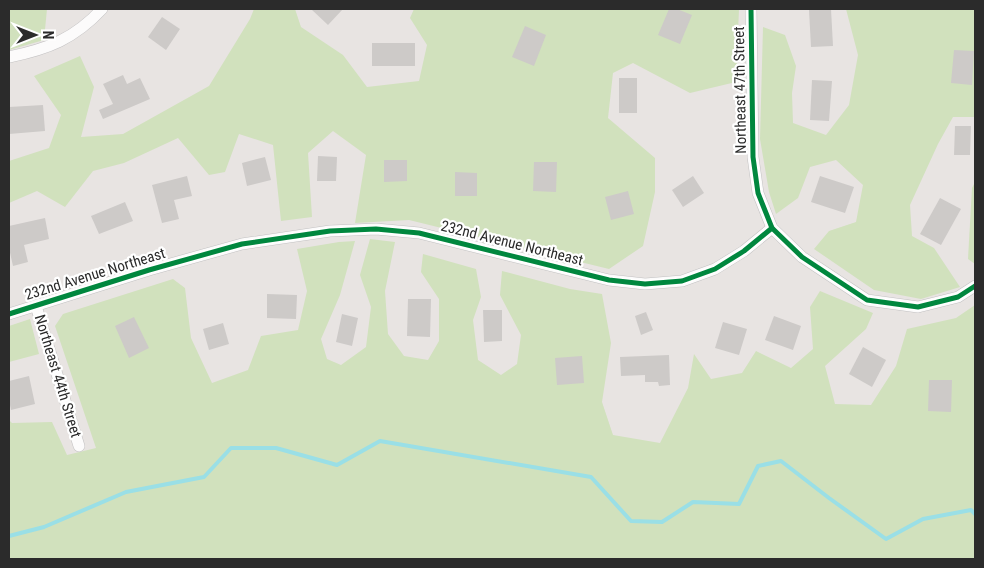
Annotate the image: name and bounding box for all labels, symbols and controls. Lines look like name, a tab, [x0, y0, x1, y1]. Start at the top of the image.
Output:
north arrow	[10, 10, 60, 60]
street label: Northeast 47th Street	[730, 26, 750, 154]
text: N	[40, 31, 56, 39]
street label: 232nd Avenue Northeast	[439, 217, 585, 269]
street label: 232nd Avenue Northeast	[23, 244, 167, 304]
street label: Northeast 44th Street	[31, 312, 85, 440]

